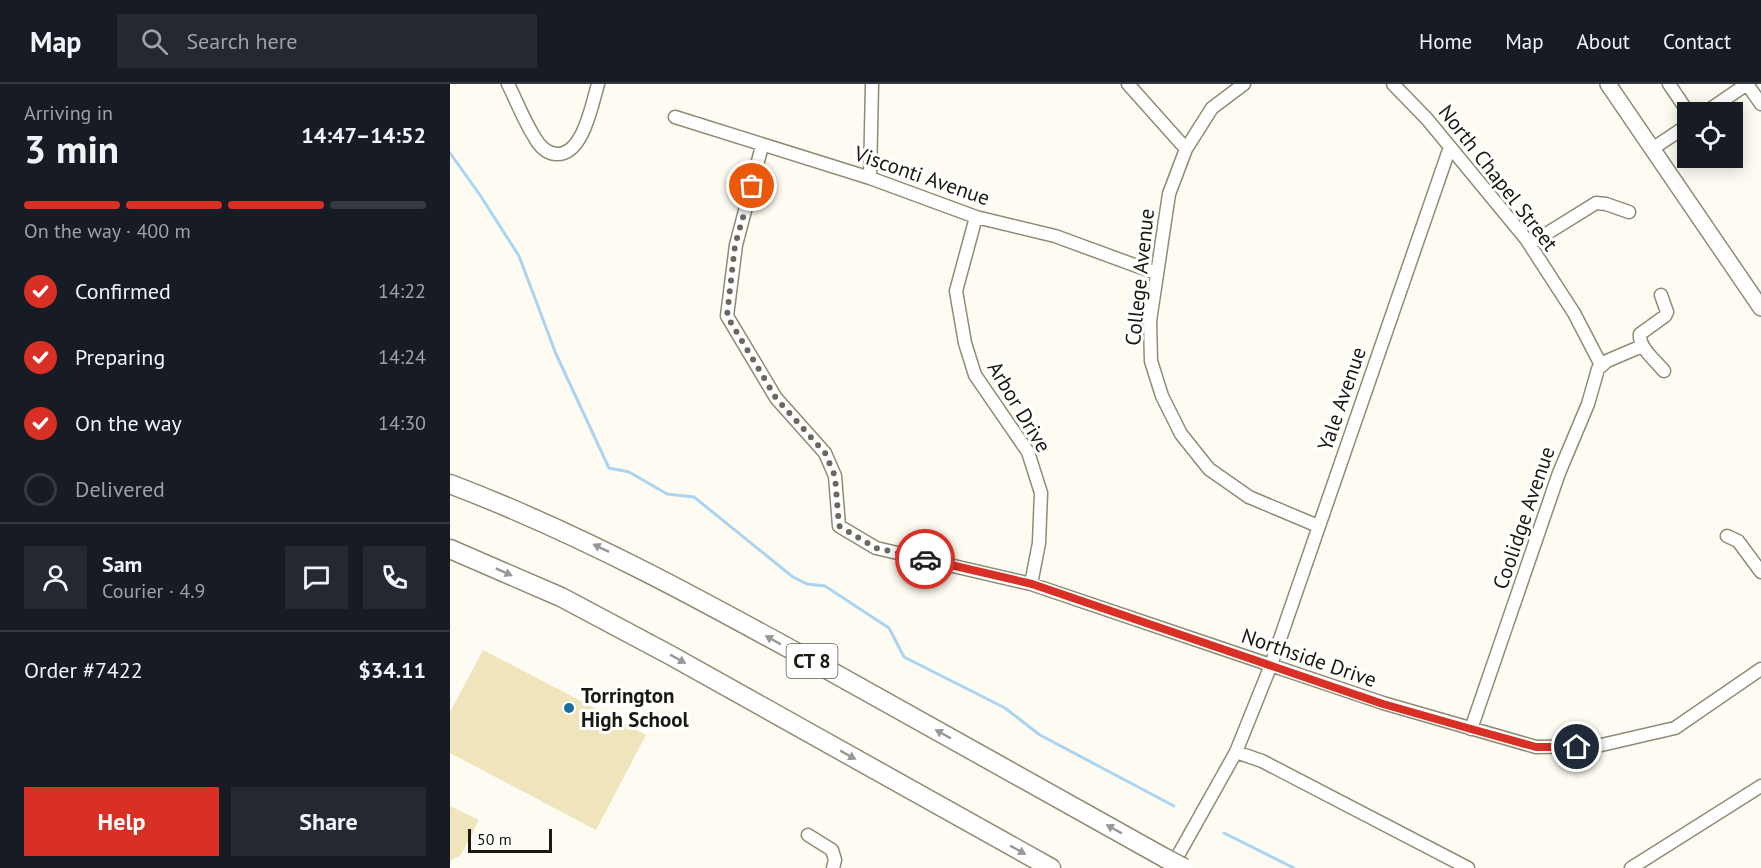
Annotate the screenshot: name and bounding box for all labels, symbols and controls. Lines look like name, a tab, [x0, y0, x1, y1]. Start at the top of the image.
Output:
search box	[117, 14, 537, 68]
text: Map	[30, 23, 81, 60]
icon: search	[138, 25, 171, 58]
text: Search here	[186, 27, 297, 55]
text: Home	[1419, 28, 1472, 55]
text: Map	[1505, 28, 1544, 55]
text: About	[1577, 28, 1630, 55]
text: Contact	[1663, 28, 1731, 55]
street label: North Chapel Street	[1433, 99, 1564, 256]
text: Arriving in	[24, 100, 113, 126]
map controls	[1677, 102, 1743, 168]
button: locate	[1677, 102, 1743, 168]
text: 14:47–14:52	[301, 121, 426, 149]
text: 3 min	[24, 123, 119, 174]
street label: Visconti Avenue	[850, 139, 993, 211]
pin	[726, 160, 777, 211]
icon: bag	[735, 169, 768, 202]
street label: College Avenue	[1119, 207, 1160, 347]
text: On the way · 400 m	[24, 218, 191, 244]
icon: check	[24, 275, 57, 308]
text: Confirmed	[75, 277, 171, 305]
text: 14:22	[378, 278, 426, 304]
icon: check	[24, 341, 57, 374]
text: Preparing	[75, 343, 165, 371]
street label: Yale Avenue	[1311, 343, 1372, 454]
text: 14:24	[378, 344, 426, 370]
street label: Arbor Drive	[982, 356, 1057, 457]
icon: check	[24, 407, 57, 440]
text: On the way	[75, 409, 182, 437]
text: 14:30	[378, 410, 426, 436]
street label: Coolidge Avenue	[1486, 443, 1561, 593]
text: Delivered	[75, 475, 165, 503]
courier	[895, 529, 955, 589]
one-way arrow	[592, 543, 609, 553]
icon: car	[909, 543, 942, 576]
button: person	[24, 546, 87, 609]
button: chat	[285, 546, 348, 609]
button: phone	[363, 546, 426, 609]
text: Sam	[102, 550, 142, 578]
one-way arrow	[495, 567, 513, 577]
text: Courier · 4.9	[102, 578, 205, 604]
street label: Northside Drive	[1238, 622, 1380, 693]
one-way arrow	[765, 634, 781, 645]
road number: CT 8	[786, 644, 838, 678]
one-way arrow	[670, 654, 686, 665]
text: Order #7422	[24, 656, 143, 684]
text: $34.11	[358, 656, 426, 684]
place label: Torrington High School	[581, 682, 690, 733]
marker: Torrington High School	[562, 701, 576, 715]
pin	[1551, 721, 1602, 772]
one-way arrow	[935, 729, 952, 739]
icon: home	[1560, 730, 1593, 763]
one-way arrow	[840, 749, 856, 760]
button: Help	[24, 787, 219, 856]
button: Share	[231, 787, 426, 856]
one-way arrow	[1105, 824, 1122, 834]
scale bar	[468, 826, 552, 854]
text: 50 m	[477, 829, 512, 849]
one-way arrow	[1010, 844, 1026, 855]

